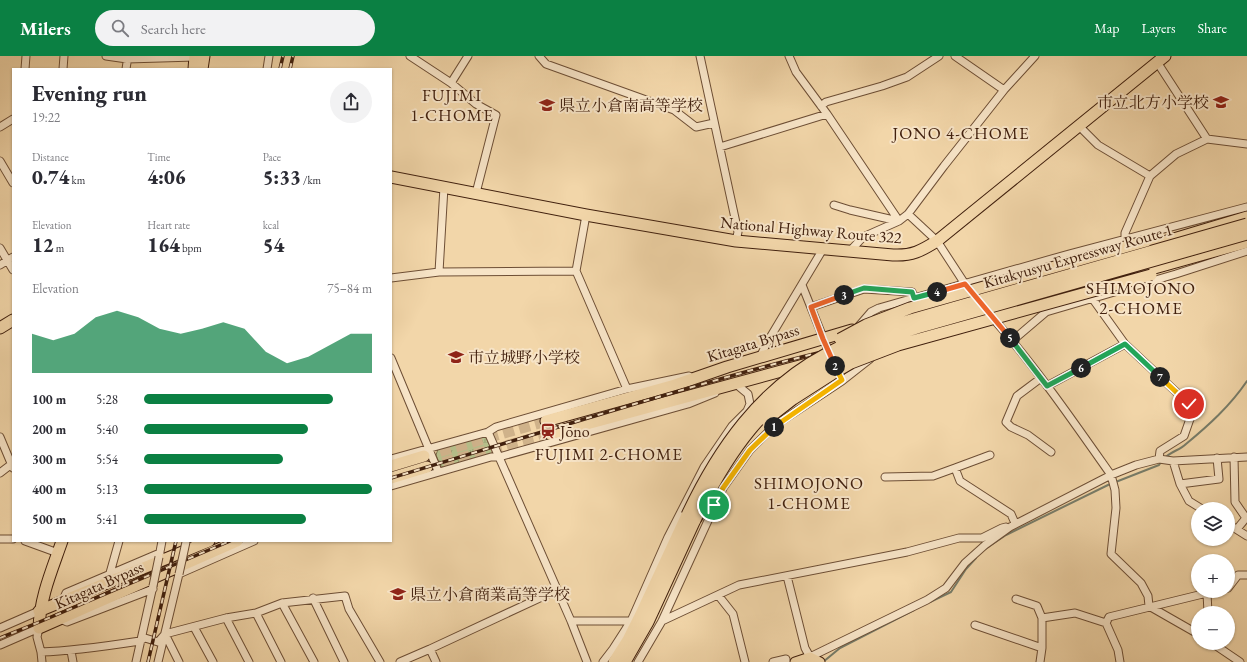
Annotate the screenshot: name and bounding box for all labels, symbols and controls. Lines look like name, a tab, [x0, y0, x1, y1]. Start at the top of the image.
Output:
search box	[95, 10, 375, 46]
text: Milers	[20, 16, 71, 41]
icon: search	[109, 17, 131, 39]
text: Search here	[141, 19, 206, 38]
text: Map	[1094, 19, 1119, 37]
text: Layers	[1141, 19, 1176, 37]
text: Share	[1198, 19, 1227, 37]
text: Evening run	[32, 79, 147, 108]
button: share	[330, 81, 372, 123]
district label: FUJIMI 1-CHOME	[410, 84, 494, 126]
place label: 市立北方小学校	[1097, 92, 1209, 113]
school or university icon: 市立北方小学校	[1212, 93, 1230, 111]
place label: 県立小倉南高等学校	[559, 95, 703, 116]
school or university icon: 県立小倉南高等学校	[538, 96, 556, 114]
text: 19:22	[32, 109, 60, 126]
district label: JONO 4-CHOME	[890, 122, 1030, 144]
text: Distance	[32, 150, 69, 164]
text: Time	[147, 150, 170, 164]
text: Pace	[263, 150, 281, 164]
text: 0.74	[32, 164, 69, 190]
text: 4:06	[147, 164, 186, 190]
text: 5:33	[263, 164, 301, 190]
text: km	[69, 173, 85, 187]
text: /km	[301, 173, 321, 187]
street label: National Highway Route 322	[719, 212, 903, 248]
text: Elevation	[32, 218, 72, 232]
text: Heart rate	[147, 218, 190, 232]
text: kcal	[263, 218, 279, 232]
street label: Kitakyusyu Expressway Route 1	[981, 219, 1175, 293]
text: 12	[32, 232, 54, 258]
text: 164	[147, 232, 180, 258]
text: 54	[263, 232, 284, 258]
text: m	[54, 241, 64, 255]
text: bpm	[180, 241, 202, 255]
district label: SHIMOJONO 2-CHOME	[1086, 277, 1196, 319]
text: Elevation	[32, 280, 79, 297]
text: 75–84 m	[327, 280, 372, 297]
pin: 4	[927, 282, 947, 302]
pin: 3	[834, 285, 854, 305]
text: 4	[934, 285, 940, 299]
text: 3	[841, 288, 847, 302]
street label: Kitagata Bypass	[704, 319, 802, 367]
pin: 5	[1000, 328, 1020, 348]
text: 5	[1007, 331, 1013, 345]
place label: 市立城野小学校	[468, 347, 580, 368]
school or university icon: 市立城野小学校	[447, 348, 465, 366]
pin: 2	[825, 356, 845, 376]
pin: 6	[1071, 358, 1091, 378]
text: 2	[832, 359, 838, 373]
text: 6	[1078, 361, 1084, 375]
pin: 7	[1150, 367, 1170, 387]
text: 7	[1157, 370, 1163, 384]
pin	[1172, 387, 1206, 421]
text: 100 m	[32, 391, 66, 408]
text: 5:28	[96, 391, 118, 408]
icon: check	[1178, 393, 1200, 415]
pin: 1	[764, 417, 784, 437]
text: 1	[771, 420, 777, 434]
text: 200 m	[32, 421, 66, 438]
text: 5:40	[96, 421, 118, 438]
place label: Jōno	[558, 421, 590, 442]
station icon: Jōno	[539, 422, 557, 440]
district label: FUJIMI 2-CHOME	[535, 443, 683, 465]
text: 300 m	[32, 451, 66, 468]
text: 5:54	[96, 451, 118, 468]
district label: SHIMOJONO 1-CHOME	[754, 472, 864, 514]
text: 400 m	[32, 481, 66, 498]
text: 5:13	[96, 481, 118, 498]
pin	[697, 488, 731, 522]
icon: arrive	[703, 494, 725, 516]
map controls	[1191, 502, 1235, 650]
button: layers	[1191, 502, 1235, 546]
text: 500 m	[32, 511, 66, 528]
text: 5:41	[96, 511, 118, 528]
button: +	[1191, 554, 1235, 598]
street label: Kitagata Bypass	[51, 556, 147, 614]
place label: 県立小倉商業高等学校	[410, 584, 570, 605]
school or university icon: 県立小倉商業高等学校	[389, 585, 407, 603]
button: −	[1191, 606, 1235, 650]

